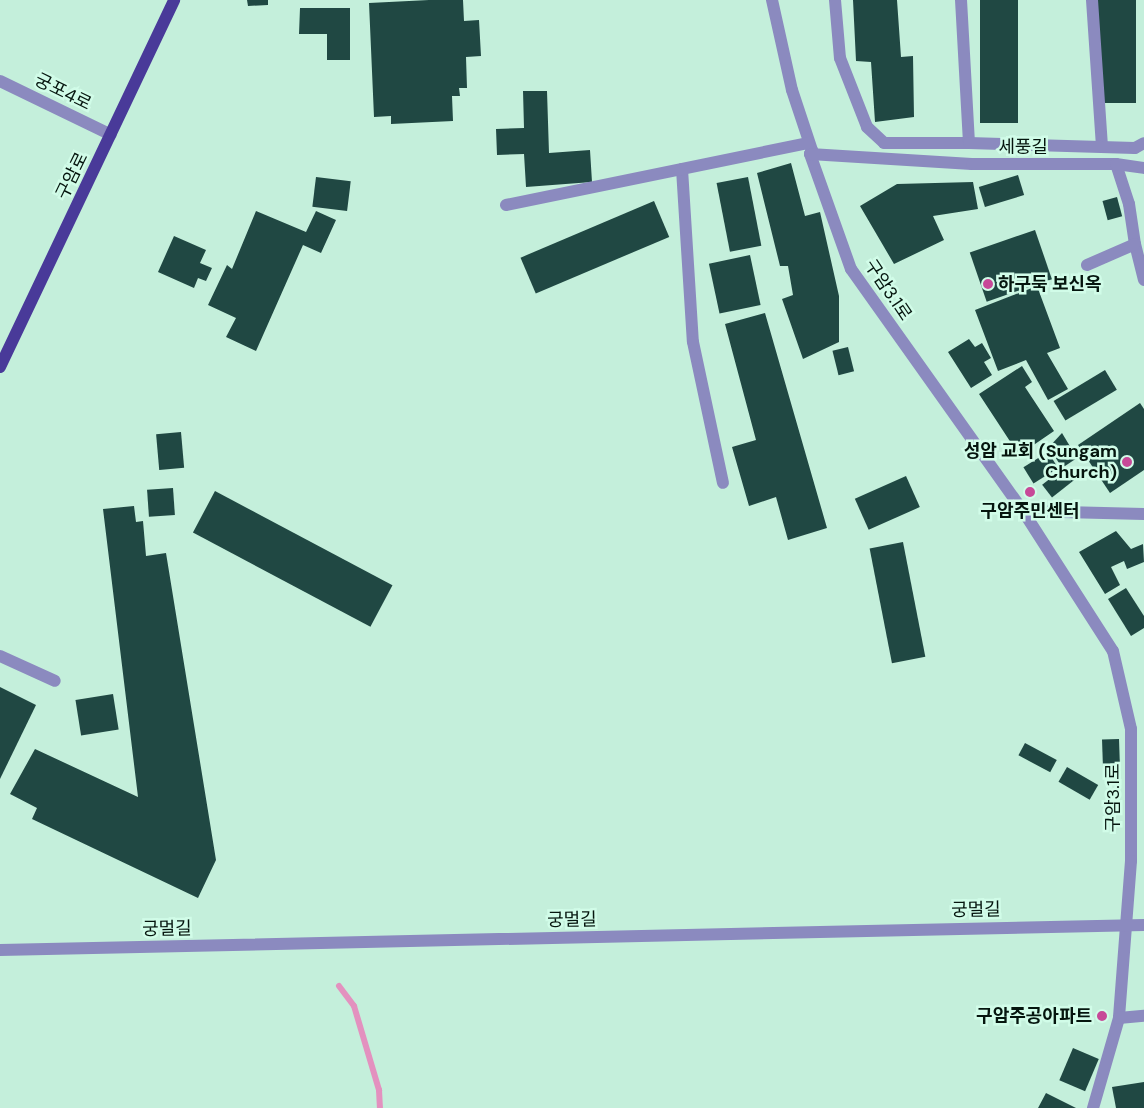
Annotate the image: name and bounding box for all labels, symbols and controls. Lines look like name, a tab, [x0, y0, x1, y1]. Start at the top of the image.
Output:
street label: 궁포4로	[31, 69, 95, 115]
street label: 세풍길	[998, 136, 1048, 158]
street label: 구암로	[51, 149, 93, 203]
street label: 구암3.1로	[860, 255, 916, 325]
place label: 하구둑 보신옥	[998, 273, 1102, 295]
marker: 하구둑 보신옥	[982, 278, 994, 290]
place label: 성암 교회 (Sungam Church)	[964, 441, 1117, 484]
marker: 성암 교회 (Sungam Church)	[1121, 456, 1133, 468]
marker: 구암주민센터	[1024, 486, 1036, 498]
place label: 구암주민센터	[980, 500, 1080, 522]
street label: 구암3.1로	[1102, 763, 1124, 833]
street label: 궁멀길	[951, 899, 1001, 921]
street label: 궁멀길	[547, 909, 597, 931]
street label: 궁멀길	[142, 918, 192, 940]
place label: 구암주공아파트	[976, 1005, 1092, 1027]
marker: 구암주공아파트	[1096, 1010, 1108, 1022]

